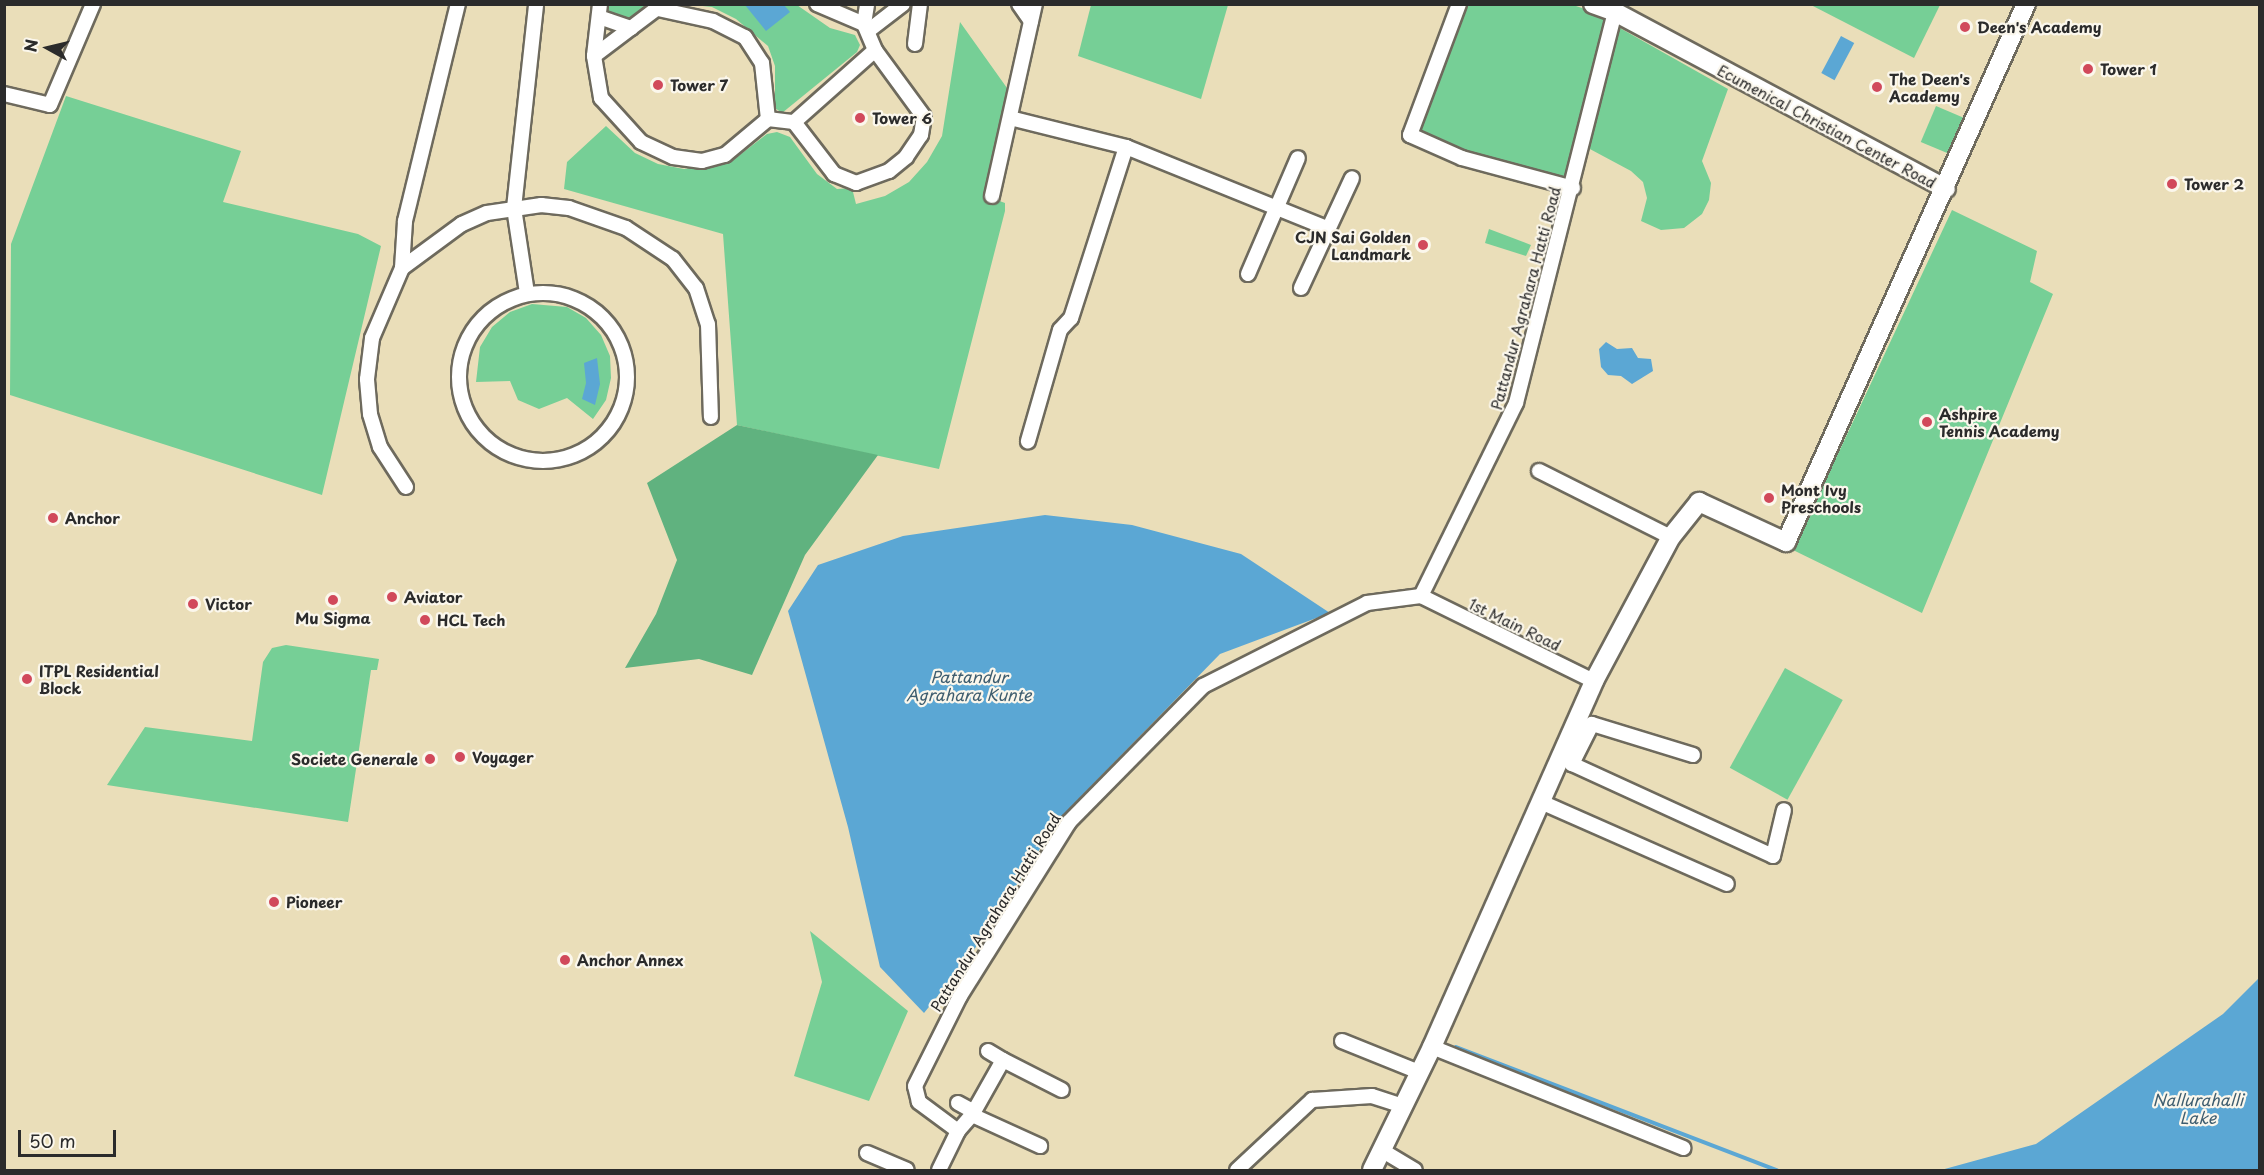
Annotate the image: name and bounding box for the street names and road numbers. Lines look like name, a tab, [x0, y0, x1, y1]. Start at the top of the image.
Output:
street label: Ecumenical Christian Center Road	[1714, 60, 1940, 192]
street label: Pattandur Agrahara Hatti Road	[1486, 184, 1564, 412]
street label: 1st Main Road	[1465, 593, 1565, 655]
street label: Pattandur Agrahara Hatti Road	[926, 809, 1064, 1015]

